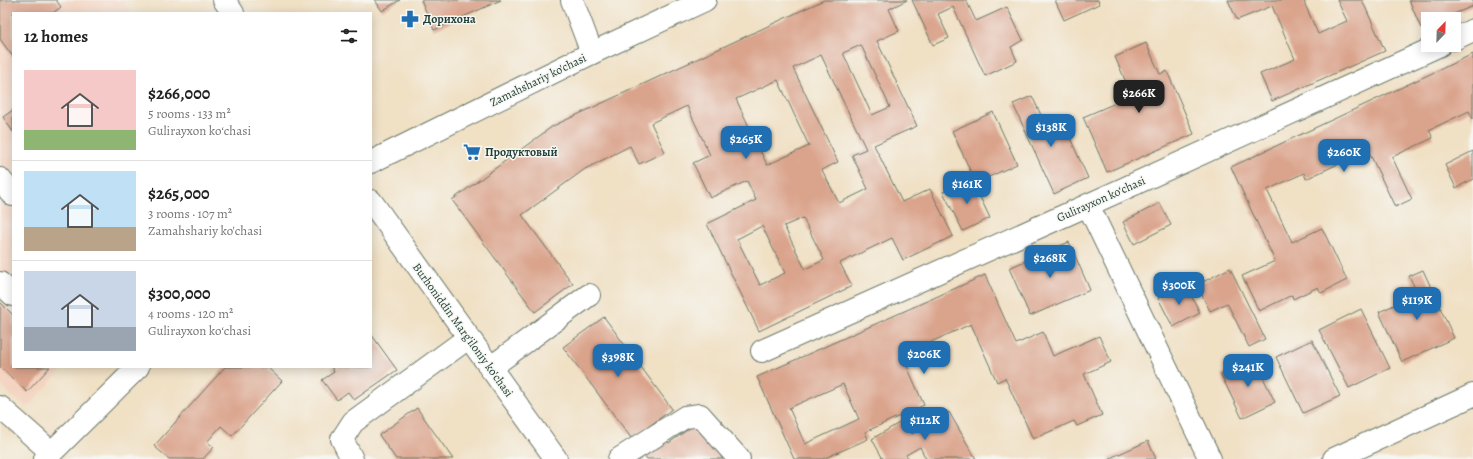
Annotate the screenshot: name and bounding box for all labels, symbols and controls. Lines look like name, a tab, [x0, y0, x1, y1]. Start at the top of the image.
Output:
pharmacy icon: Дорихона	[400, 9, 420, 29]
place label: Дорихона	[423, 11, 476, 27]
north arrow	[1421, 12, 1461, 52]
map controls	[1421, 12, 1461, 52]
text: 12 homes	[24, 25, 88, 48]
icon: filters	[338, 25, 360, 47]
street label: Zamahshariy ko'chasi	[487, 50, 589, 110]
pin: $266K	[1111, 80, 1167, 114]
text: $266,000	[148, 82, 210, 105]
text: $266K	[1122, 84, 1156, 101]
icon: home	[56, 86, 104, 134]
text: 5 rooms · 133 m²	[148, 105, 231, 122]
pin: $138K	[1023, 114, 1079, 148]
text: $138K	[1035, 118, 1067, 135]
text: Gulirayxon koʻchasi	[148, 122, 251, 139]
pin: $265K	[718, 126, 774, 160]
text: $265K	[730, 130, 762, 147]
pin: $260K	[1316, 139, 1372, 173]
supermarket icon: Продуктовый	[462, 142, 482, 162]
text: $260K	[1327, 143, 1361, 160]
place label: Продуктовый	[485, 144, 558, 160]
pin: $161K	[939, 171, 995, 205]
street label: Gulirayxon koʻchasi	[1054, 172, 1148, 226]
text: $161K	[952, 175, 982, 192]
text: $265,000	[148, 182, 210, 205]
icon: home	[56, 187, 104, 235]
text: 3 rooms · 107 m²	[148, 205, 232, 222]
text: Zamahshariy ko'chasi	[148, 222, 262, 239]
pin: $268K	[1022, 245, 1078, 279]
text: $268K	[1033, 249, 1067, 266]
street label: Burhoniddin Marg'iloniy ko'chasi	[409, 260, 517, 400]
pin: $300K	[1151, 272, 1207, 306]
text: $300K	[1162, 276, 1196, 293]
text: $300,000	[148, 282, 211, 305]
icon: home	[56, 287, 104, 335]
pin: $119K	[1389, 287, 1445, 321]
text: $119K	[1402, 291, 1432, 308]
text: 4 rooms · 120 m²	[148, 305, 233, 322]
text: Gulirayxon koʻchasi	[148, 322, 251, 339]
pin: $206K	[896, 341, 952, 375]
pin: $398K	[590, 344, 646, 378]
text: $206K	[907, 345, 941, 362]
text: $398K	[602, 348, 634, 365]
pin: $241K	[1220, 354, 1276, 388]
text: $241K	[1232, 358, 1264, 375]
pin: $112K	[897, 407, 953, 441]
text: $112K	[910, 411, 940, 428]

